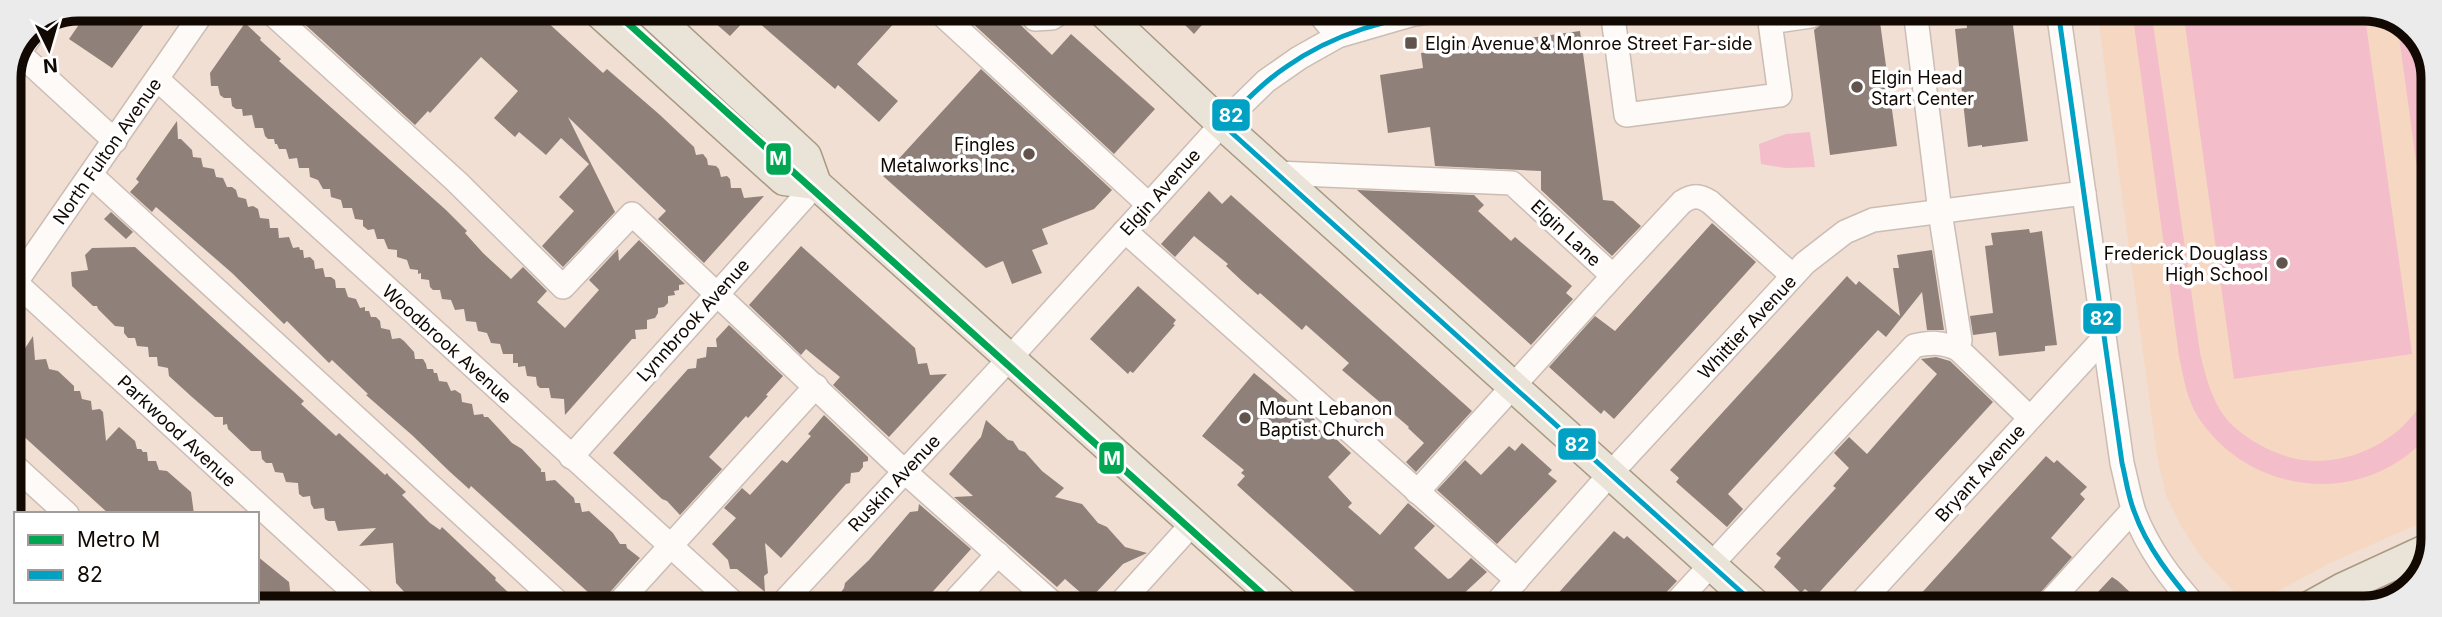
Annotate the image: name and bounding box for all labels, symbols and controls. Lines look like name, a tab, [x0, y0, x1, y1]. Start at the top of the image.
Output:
north arrow	[14, 14, 84, 84]
place label: Elgin Avenue & Monroe Street Far-side	[1425, 33, 1753, 54]
marker: Elgin Avenue & Monroe Street Far-side	[1403, 35, 1419, 51]
text: N	[42, 53, 59, 78]
place label: Elgin Head Start Center	[1871, 67, 1974, 109]
street label: North Fulton Avenue	[49, 74, 165, 228]
marker: Elgin Head Start Center	[1849, 79, 1865, 95]
line badge: 82	[1211, 98, 1251, 132]
text: 82	[1219, 104, 1243, 127]
place label: Fingles Metalworks Inc.	[880, 134, 1015, 176]
line badge: M	[765, 142, 792, 176]
street label: Elgin Avenue	[1116, 144, 1204, 240]
marker: Fingles Metalworks Inc.	[1021, 146, 1037, 162]
text: M	[769, 147, 787, 170]
street label: Elgin Lane	[1527, 195, 1605, 271]
place label: Frederick Douglass High School	[2104, 243, 2268, 285]
street label: Lynnbrook Avenue	[632, 254, 754, 386]
marker: Frederick Douglass High School	[2274, 255, 2290, 271]
street label: Whittier Avenue	[1694, 271, 1800, 383]
street label: Woodbrook Avenue	[378, 280, 516, 408]
line badge: 82	[2082, 302, 2122, 335]
text: 82	[2090, 307, 2114, 330]
street label: Parkwood Avenue	[114, 371, 240, 491]
place label: Mount Lebanon Baptist Church	[1259, 398, 1392, 440]
marker: Mount Lebanon Baptist Church	[1237, 410, 1253, 426]
street label: Bryant Avenue	[1931, 420, 2029, 526]
line badge: 82	[1557, 427, 1597, 461]
street label: Ruskin Avenue	[844, 430, 944, 536]
text: 82	[1565, 433, 1589, 456]
line badge: M	[1098, 441, 1125, 475]
text: M	[1103, 447, 1121, 470]
legend	[14, 512, 259, 603]
text: Metro M	[77, 527, 160, 552]
text: 82	[77, 562, 103, 587]

